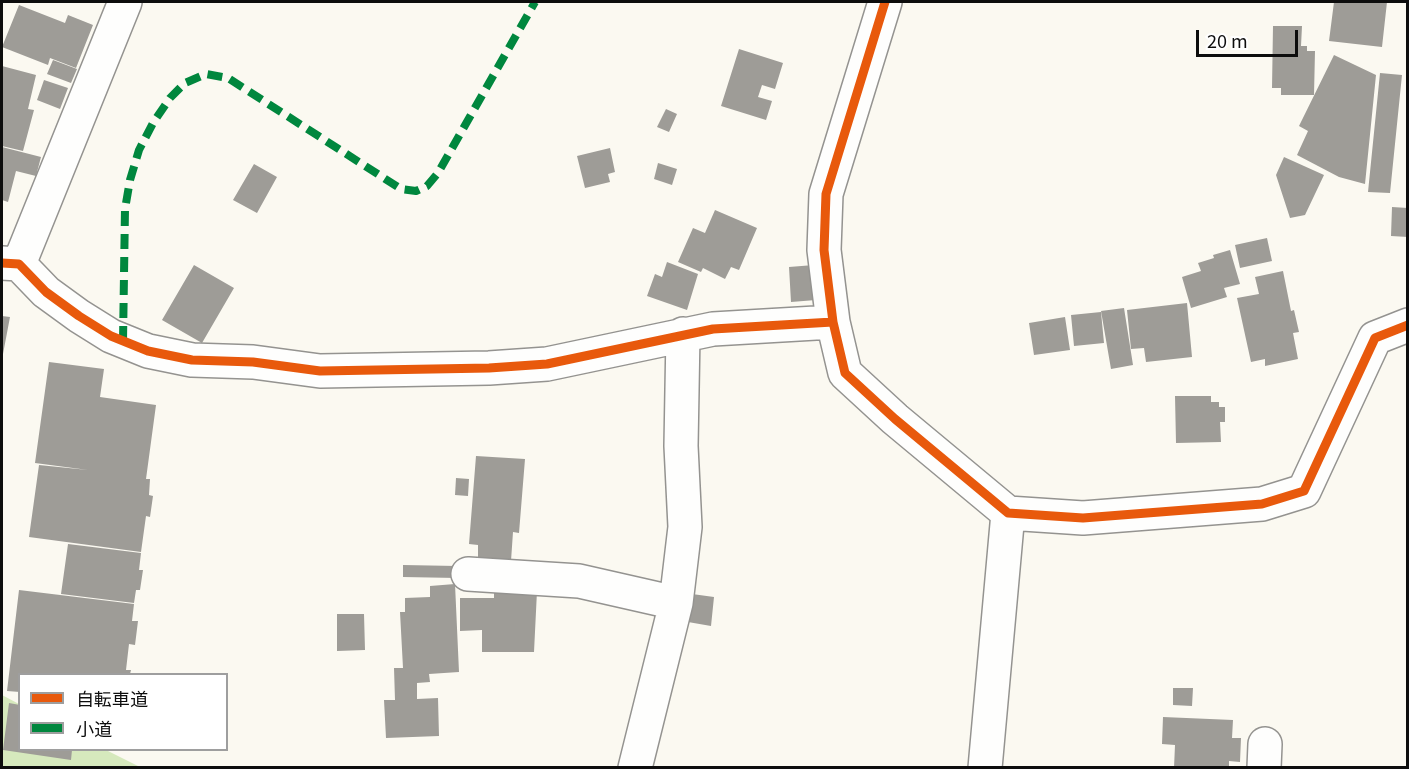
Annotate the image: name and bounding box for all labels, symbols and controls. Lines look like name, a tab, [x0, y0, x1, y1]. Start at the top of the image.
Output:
scale bar	[1199, 18, 1301, 56]
text: 20 m	[1207, 27, 1248, 53]
legend	[18, 673, 228, 751]
text: 自転車道	[76, 685, 148, 711]
text: 小道	[76, 715, 112, 741]

